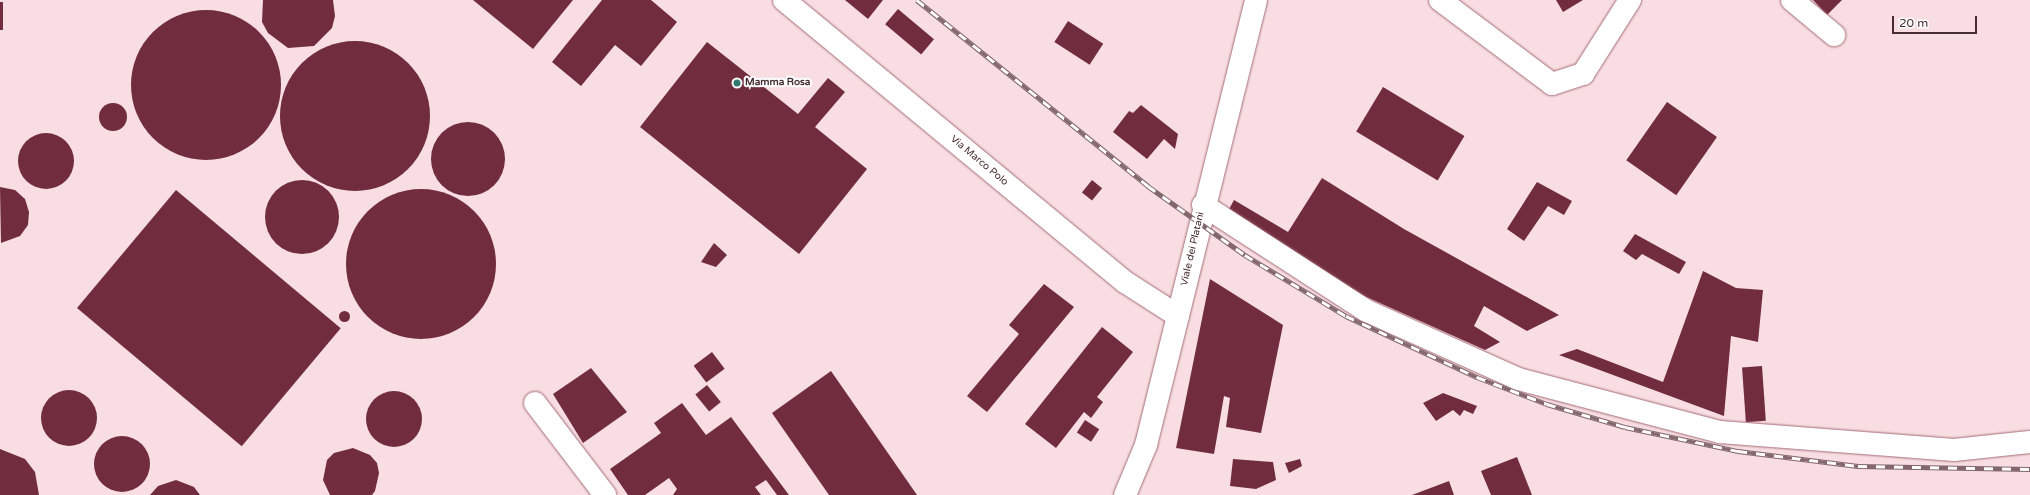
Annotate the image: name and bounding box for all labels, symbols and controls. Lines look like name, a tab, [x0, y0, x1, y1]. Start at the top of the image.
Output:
scale bar	[1894, 8, 1979, 34]
text: 20 m	[1899, 16, 1928, 30]
place label: Mamma Rosa	[745, 77, 810, 89]
marker: Mamma Rosa	[732, 78, 742, 88]
street label: Via Marco Polo	[948, 133, 1010, 189]
street label: Viale dei Platani	[1179, 211, 1207, 287]

